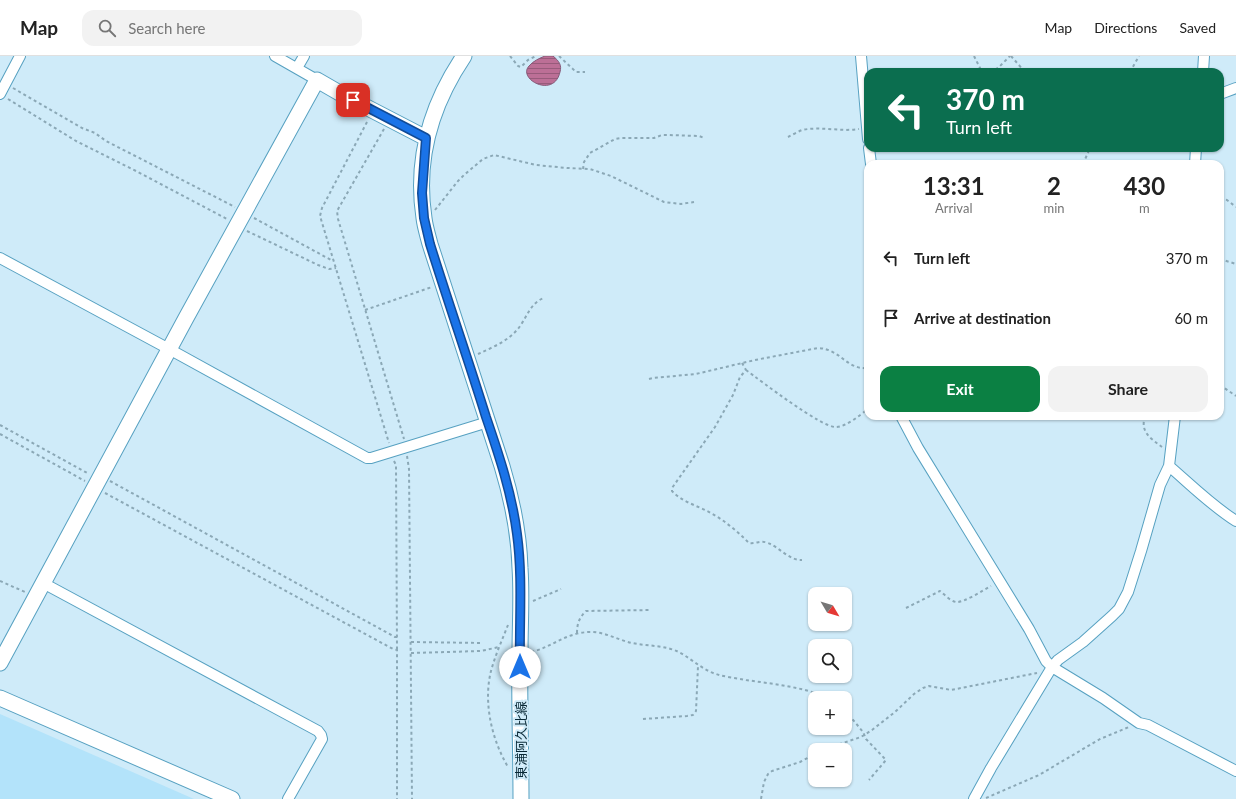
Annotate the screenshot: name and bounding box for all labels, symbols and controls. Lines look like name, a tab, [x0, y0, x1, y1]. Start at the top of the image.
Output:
search box	[82, 10, 362, 46]
text: Map	[20, 16, 58, 39]
icon: search	[96, 17, 118, 39]
text: Search here	[128, 19, 206, 37]
text: Map	[1045, 19, 1072, 36]
text: Directions	[1094, 19, 1157, 36]
text: Saved	[1179, 19, 1216, 36]
text: 370 m	[946, 82, 1025, 116]
pin	[336, 83, 370, 117]
icon: left	[880, 84, 932, 136]
icon: arrive	[342, 89, 364, 111]
text: Turn left	[946, 116, 1012, 138]
text: 13:31	[923, 171, 985, 200]
text: 2	[1047, 171, 1061, 200]
text: 430	[1123, 171, 1165, 200]
text: Arrival	[935, 200, 972, 216]
text: min	[1044, 200, 1065, 216]
text: m	[1139, 200, 1150, 216]
icon: left	[880, 247, 902, 269]
text: Turn left	[914, 249, 970, 267]
text: 370 m	[1166, 249, 1208, 267]
icon: arrive	[880, 307, 902, 329]
text: Arrive at destination	[914, 309, 1051, 327]
text: 60 m	[1174, 309, 1208, 327]
button: Exit	[880, 366, 1040, 412]
button: Share	[1048, 366, 1208, 412]
north arrow	[808, 587, 852, 631]
map controls	[808, 587, 852, 787]
button: search	[808, 639, 852, 683]
position arrow	[499, 646, 541, 688]
button: +	[808, 691, 852, 735]
street label: 東浦阿久比線	[513, 701, 529, 779]
button: −	[808, 743, 852, 787]

